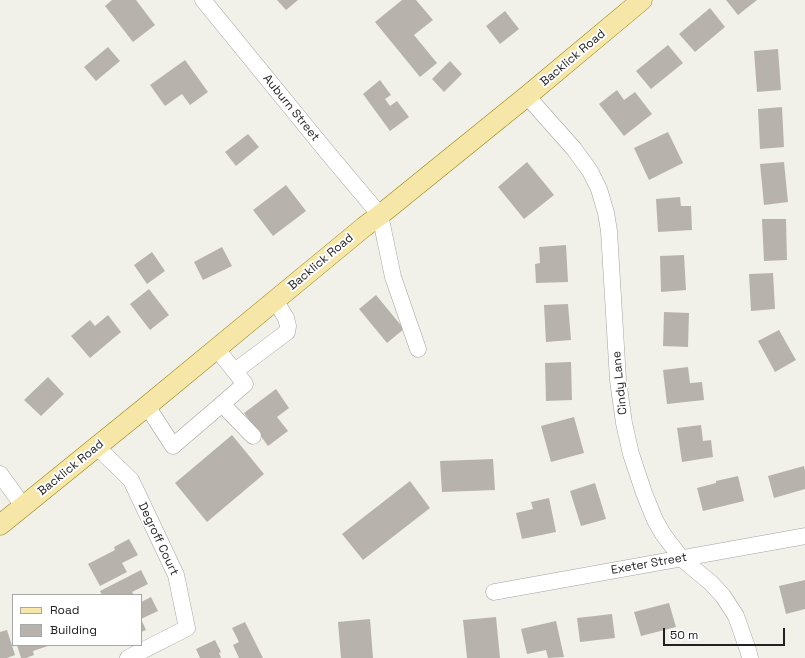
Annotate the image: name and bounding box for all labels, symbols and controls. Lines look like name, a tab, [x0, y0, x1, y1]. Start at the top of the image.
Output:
street label: Backlick Road	[538, 27, 608, 89]
street label: Auburn Street	[260, 72, 322, 144]
street label: Backlick Road	[286, 231, 356, 293]
street label: Cindy Lane	[609, 350, 631, 416]
street label: Backlick Road	[35, 437, 107, 499]
street label: Degroff Court	[135, 500, 181, 578]
street label: Exeter Street	[610, 550, 688, 578]
legend	[12, 594, 142, 646]
text: Road	[50, 602, 79, 618]
scale bar	[665, 620, 787, 646]
text: Building	[50, 622, 97, 638]
text: 50 m	[670, 627, 698, 643]

